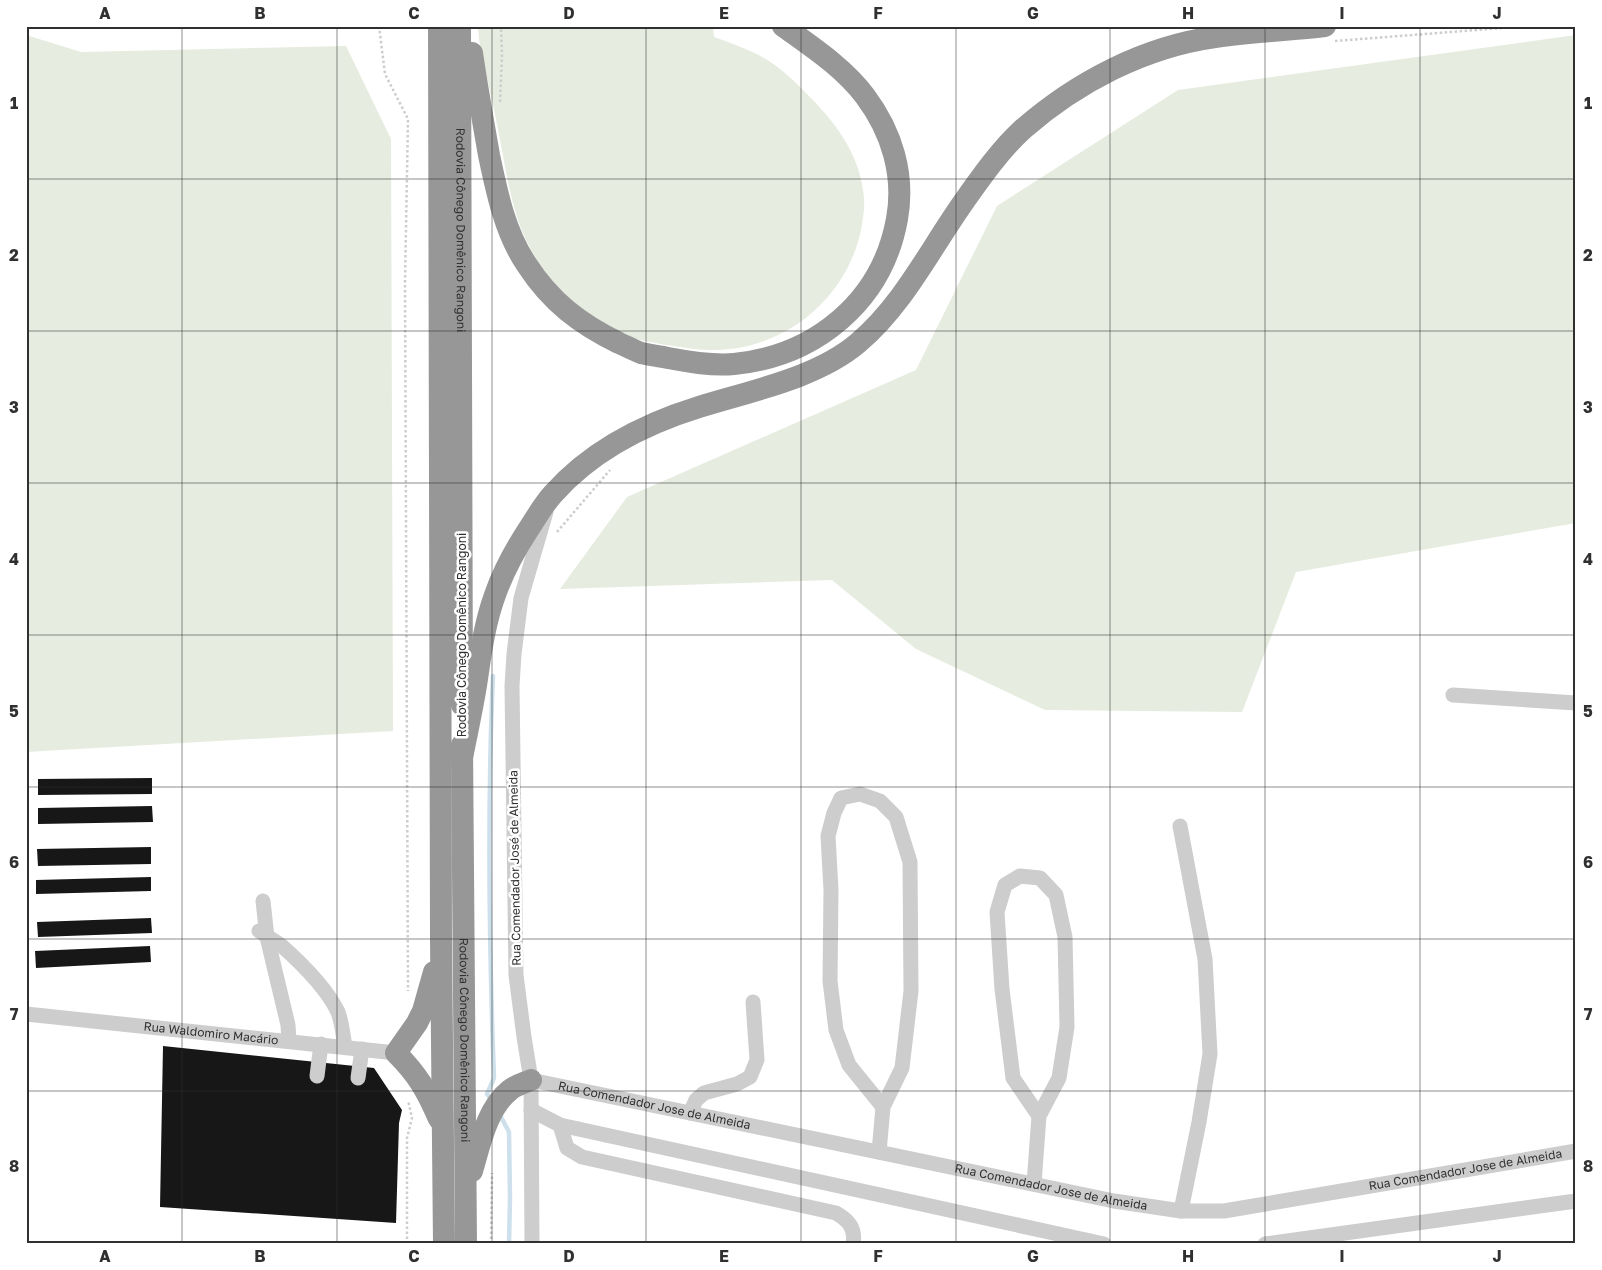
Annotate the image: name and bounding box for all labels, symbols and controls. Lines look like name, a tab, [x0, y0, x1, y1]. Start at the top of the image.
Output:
text: A	[99, 3, 111, 23]
text: B	[254, 3, 266, 23]
text: C	[408, 3, 420, 23]
text: D	[563, 3, 575, 23]
text: E	[719, 3, 729, 23]
text: F	[873, 3, 883, 23]
text: G	[1027, 3, 1039, 23]
text: H	[1182, 3, 1194, 23]
text: I	[1339, 3, 1345, 23]
text: J	[1492, 3, 1502, 23]
text: 1	[10, 93, 18, 113]
text: 1	[1584, 93, 1592, 113]
street label: Rodovia Cônego Domênico Rangoni	[453, 128, 469, 332]
text: 2	[9, 245, 19, 265]
text: 2	[1583, 245, 1593, 265]
text: 3	[9, 397, 19, 417]
text: 3	[1583, 397, 1593, 417]
street label: Rodovia Cônego Domênico Rangoni	[454, 533, 469, 737]
text: 4	[9, 549, 19, 569]
text: 4	[1583, 549, 1593, 569]
text: 5	[9, 701, 19, 721]
text: 5	[1583, 701, 1593, 721]
street label: Rua Comendador José de Almeida	[505, 770, 524, 966]
text: 6	[9, 852, 19, 872]
text: 6	[1583, 852, 1593, 872]
street label: Rodovia Cônego Domênico Rangoni	[457, 938, 473, 1142]
text: 7	[10, 1004, 19, 1024]
text: 7	[1584, 1004, 1593, 1024]
street label: Rua Waldomiro Macário	[143, 1018, 279, 1048]
street label: Rua Comendador Jose de Almeida	[557, 1078, 752, 1132]
street label: Rua Comendador Jose de Almeida	[1367, 1146, 1563, 1193]
text: 8	[9, 1156, 19, 1176]
text: 8	[1583, 1156, 1593, 1176]
street label: Rua Comendador Jose de Almeida	[954, 1160, 1148, 1213]
text: A	[99, 1246, 111, 1266]
text: B	[254, 1246, 266, 1266]
text: C	[408, 1246, 420, 1266]
text: D	[563, 1246, 575, 1266]
text: E	[719, 1246, 729, 1266]
text: F	[873, 1246, 883, 1266]
text: G	[1027, 1246, 1039, 1266]
text: H	[1182, 1246, 1194, 1266]
text: I	[1339, 1246, 1345, 1266]
text: J	[1492, 1246, 1502, 1266]

